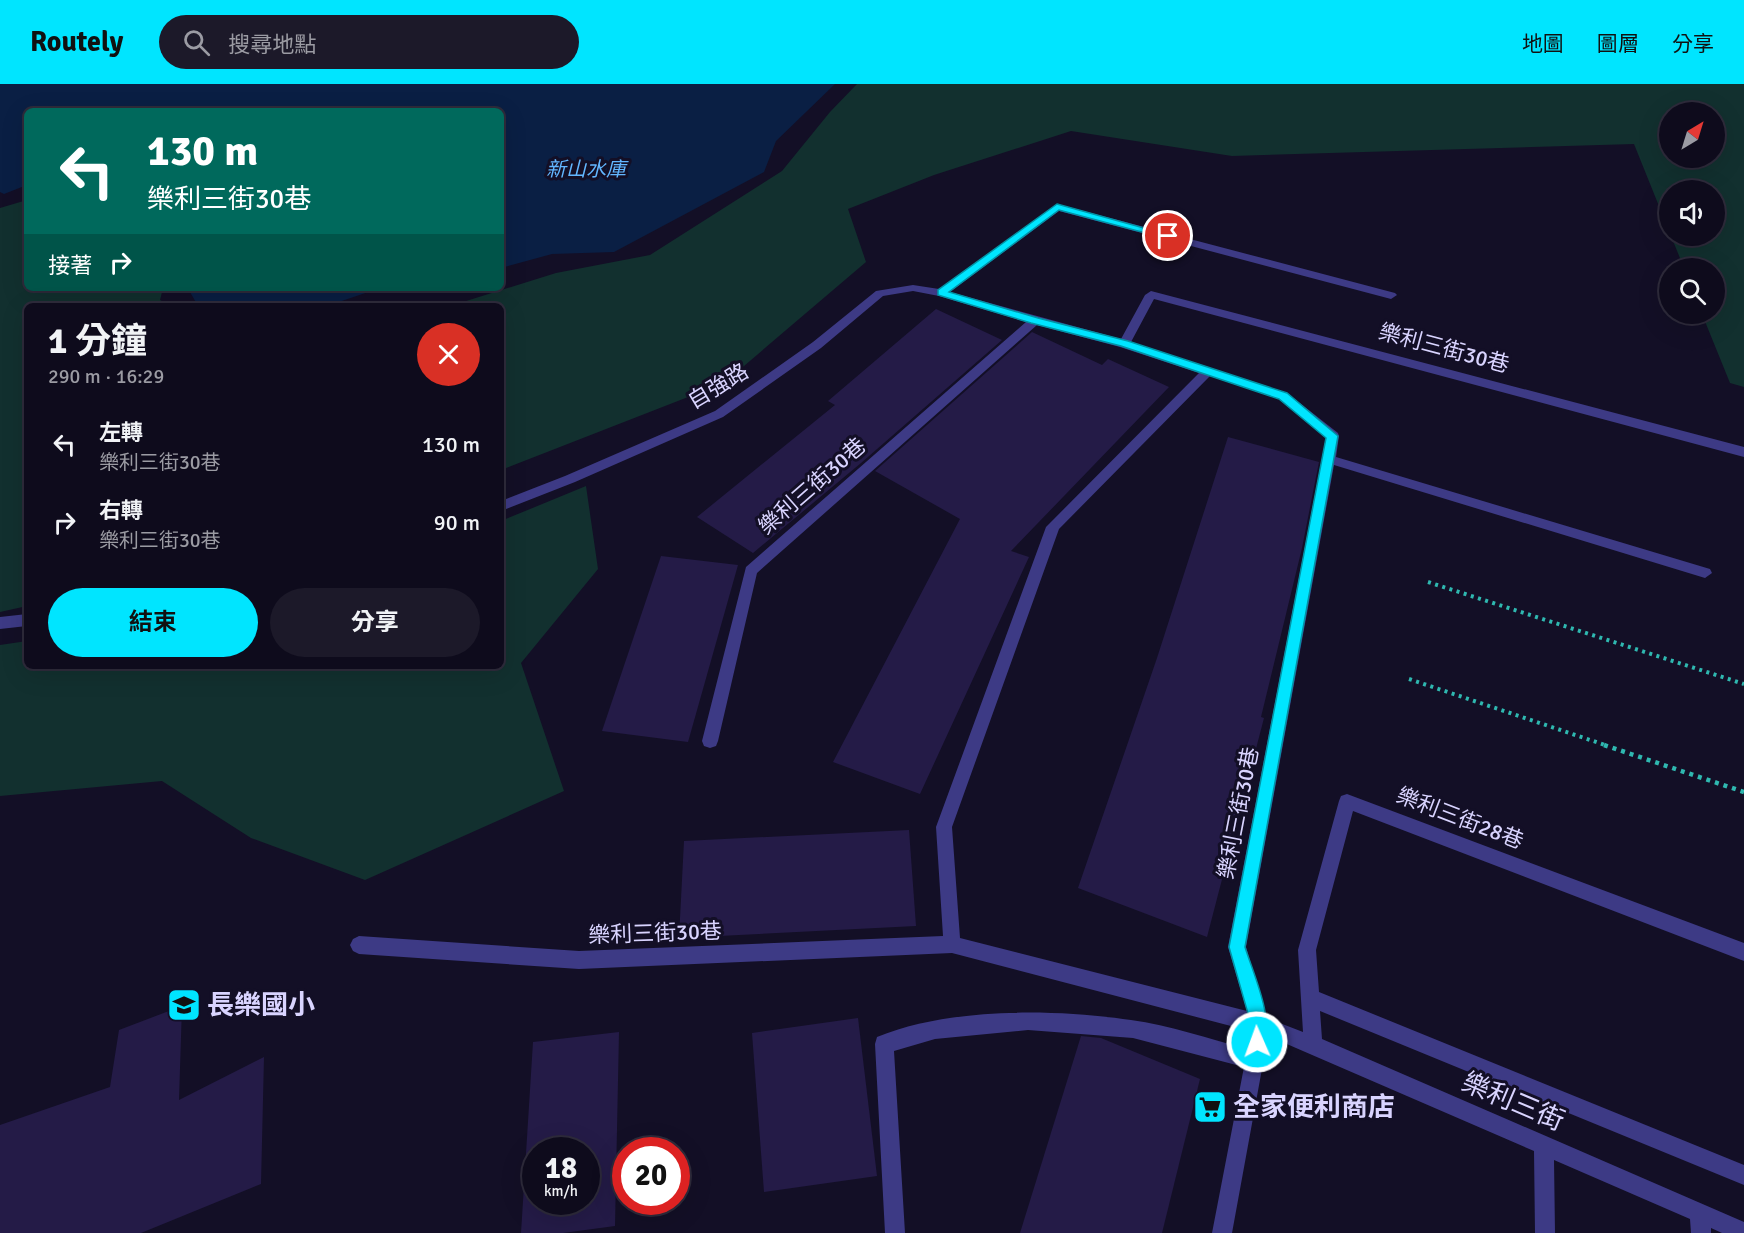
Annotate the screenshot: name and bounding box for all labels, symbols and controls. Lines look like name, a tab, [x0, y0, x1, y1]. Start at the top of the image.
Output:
search box	[159, 15, 579, 69]
text: Routely	[30, 25, 123, 59]
icon: search	[180, 26, 213, 59]
text: 搜尋地點	[228, 31, 316, 58]
text: 地圖	[1522, 31, 1564, 57]
text: 圖層	[1597, 31, 1639, 57]
text: 分享	[1672, 31, 1714, 57]
north arrow	[1659, 102, 1725, 168]
map controls	[1659, 102, 1725, 324]
text: 130 m	[147, 126, 258, 177]
icon: left	[48, 132, 126, 210]
water label: 新山水庫	[546, 157, 629, 182]
button: sound	[1659, 180, 1725, 246]
text: 樂利三街30巷	[147, 183, 311, 216]
pin	[1142, 210, 1193, 261]
icon: arrive	[1151, 219, 1184, 252]
icon: right	[104, 246, 137, 279]
text: 接著	[48, 252, 92, 279]
button: search	[1659, 258, 1725, 324]
street label: 樂利三街30巷	[1376, 318, 1512, 378]
text: 1 分鐘	[48, 319, 147, 364]
button: close	[417, 323, 480, 386]
street label: 自強路	[683, 357, 753, 415]
text: 290 m · 16:29	[48, 364, 164, 389]
text: 左轉	[99, 419, 143, 446]
icon: left	[48, 428, 81, 461]
text: 130 m	[422, 431, 480, 458]
street label: 樂利三街30巷	[753, 432, 871, 540]
text: 樂利三街30巷	[99, 450, 221, 475]
text: 右轉	[99, 497, 143, 524]
icon: right	[48, 506, 81, 539]
text: 90 m	[434, 509, 480, 536]
text: 樂利三街30巷	[99, 528, 221, 553]
button: 結束	[48, 588, 258, 657]
button: 分享	[270, 588, 480, 657]
street label: 樂利三街30巷	[1212, 745, 1264, 881]
street label: 樂利三街28巷	[1393, 781, 1527, 855]
street label: 樂利三街30巷	[588, 917, 722, 949]
school or university icon: 長樂國小	[166, 987, 202, 1023]
place label: 長樂國小	[207, 989, 315, 1022]
position arrow	[1225, 1010, 1289, 1074]
street label: 樂利三街	[1457, 1066, 1569, 1138]
supermarket icon: 全家便利商店	[1192, 1089, 1228, 1125]
place label: 全家便利商店	[1233, 1091, 1395, 1124]
speed limit sign: 20	[612, 1137, 690, 1215]
text: 18	[545, 1150, 577, 1187]
text: km/h	[544, 1182, 578, 1200]

